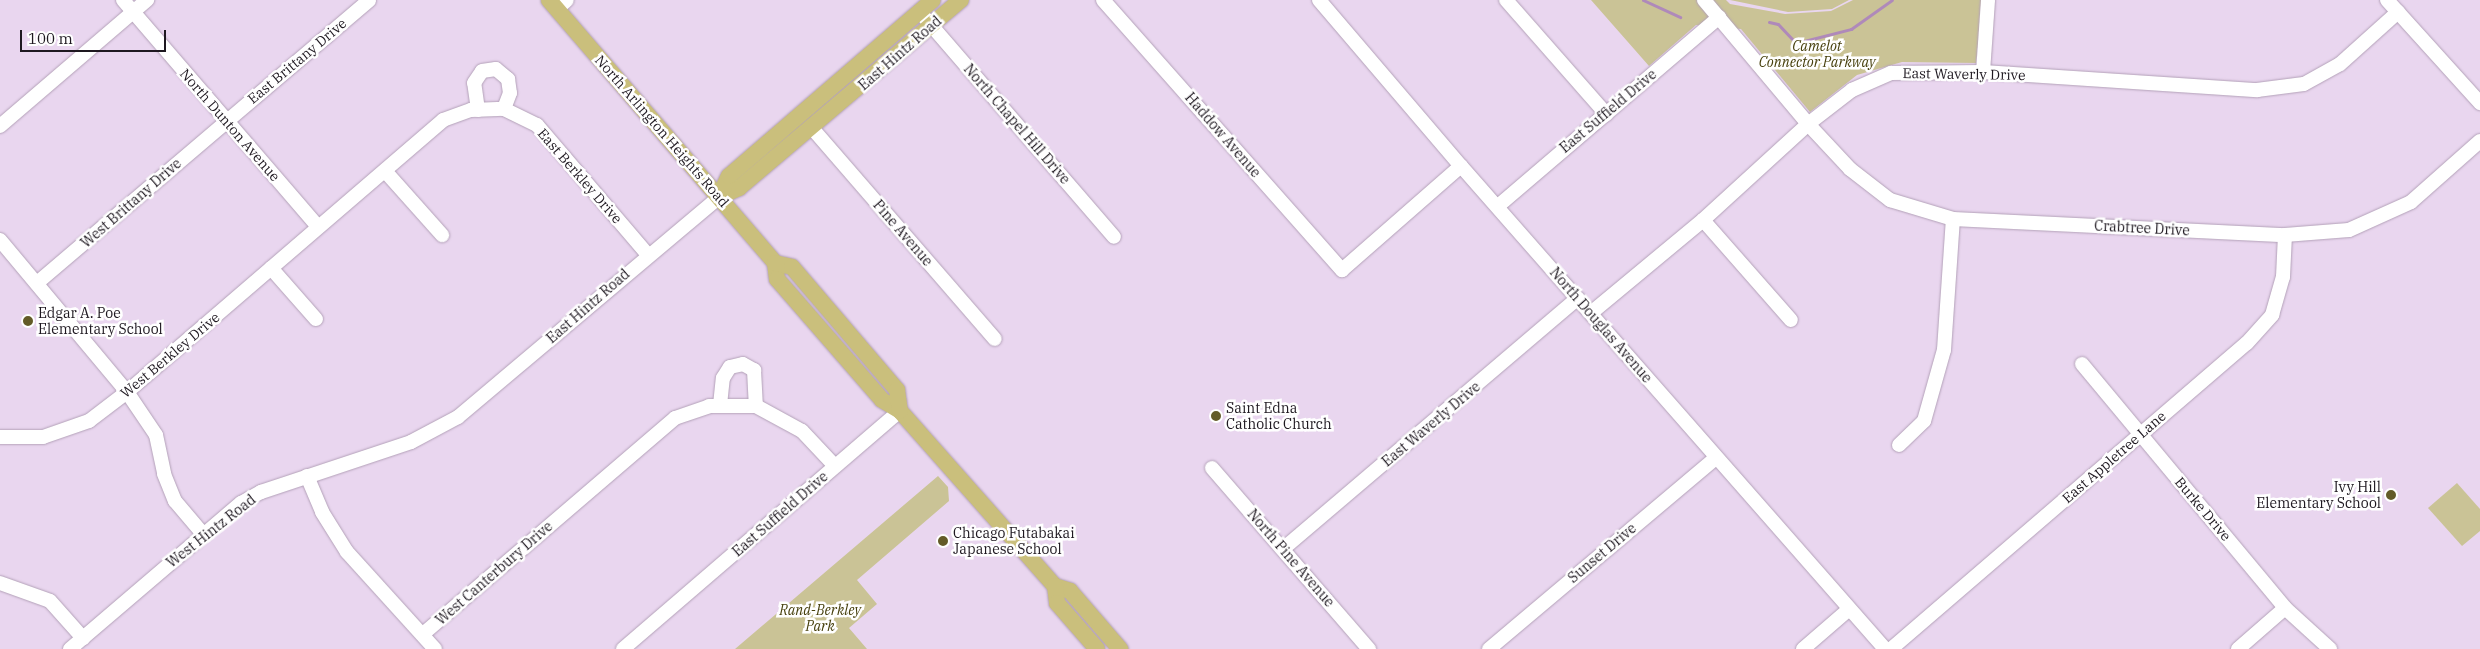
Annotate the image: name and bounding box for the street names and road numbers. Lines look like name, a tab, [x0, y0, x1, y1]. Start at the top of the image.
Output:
street label: East Hintz Road	[855, 12, 945, 94]
street label: East Brittany Drive	[244, 15, 350, 107]
street label: North Arlington Heights Road	[591, 52, 733, 210]
street label: North Chapel Hill Drive	[960, 61, 1074, 187]
street label: North Dunton Avenue	[177, 65, 283, 185]
street label: East Waverly Drive	[1902, 65, 2026, 83]
street label: East Suffield Drive	[1556, 66, 1660, 156]
street label: Haddow Avenue	[1182, 89, 1264, 181]
street label: East Berkley Drive	[534, 125, 626, 227]
street label: West Brittany Drive	[77, 155, 185, 251]
street label: Pine Avenue	[870, 197, 936, 269]
street label: Crabtree Drive	[2094, 217, 2190, 239]
street label: North Douglas Avenue	[1546, 264, 1656, 386]
street label: East Hintz Road	[543, 265, 633, 347]
street label: West Berkley Drive	[117, 309, 223, 401]
street label: East Waverly Drive	[1378, 378, 1484, 470]
street label: East Appletree Lane	[2059, 407, 2169, 507]
street label: East Suffield Drive	[729, 468, 831, 560]
street label: Burke Drive	[2171, 474, 2235, 544]
street label: West Hintz Road	[163, 491, 259, 571]
street label: North Pine Avenue	[1244, 506, 1338, 610]
street label: West Canterbury Drive	[432, 518, 556, 628]
street label: Sunset Drive	[1565, 520, 1639, 586]

